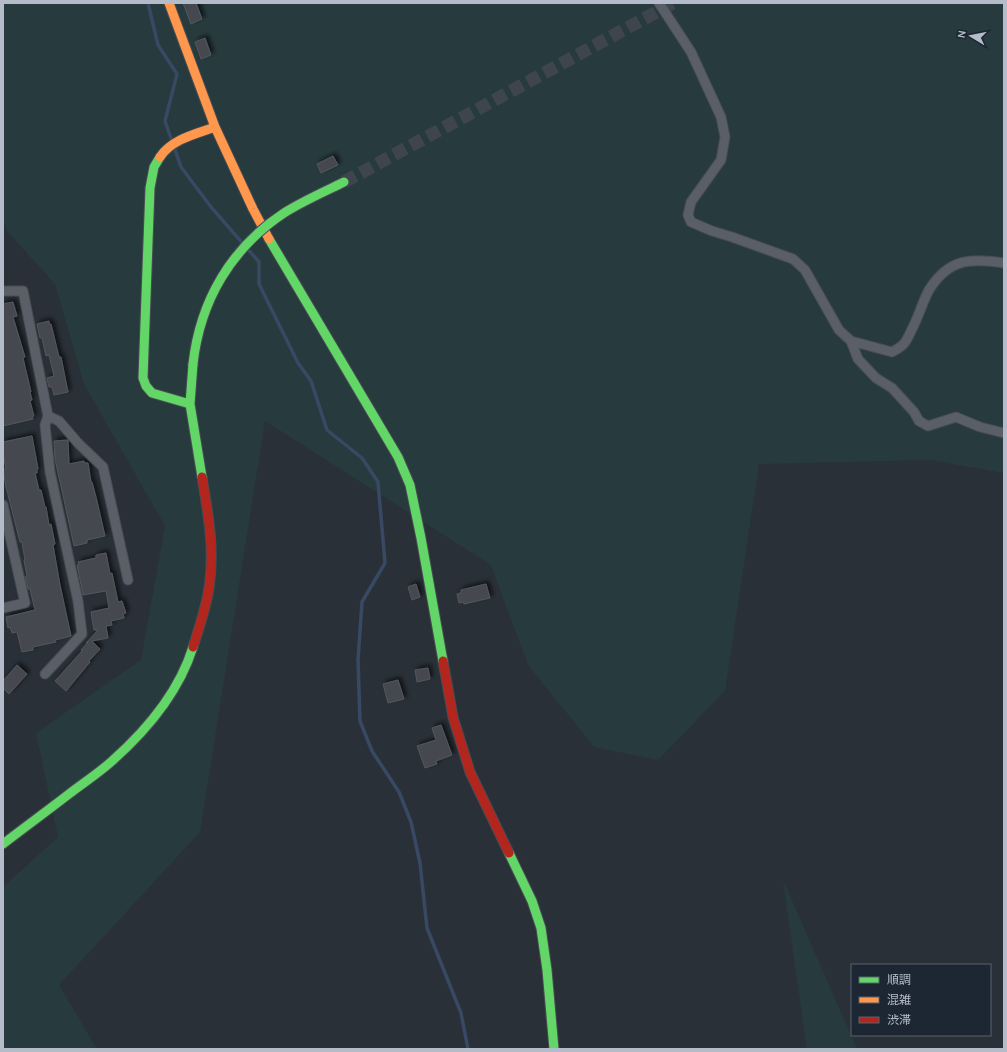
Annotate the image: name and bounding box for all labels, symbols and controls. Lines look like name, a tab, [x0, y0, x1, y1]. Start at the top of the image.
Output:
north arrow	[951, 16, 991, 56]
text: N	[955, 29, 969, 39]
legend	[851, 964, 991, 1036]
text: 順調	[887, 973, 911, 987]
text: 混雑	[887, 993, 911, 1007]
text: 渋滞	[887, 1013, 911, 1027]

